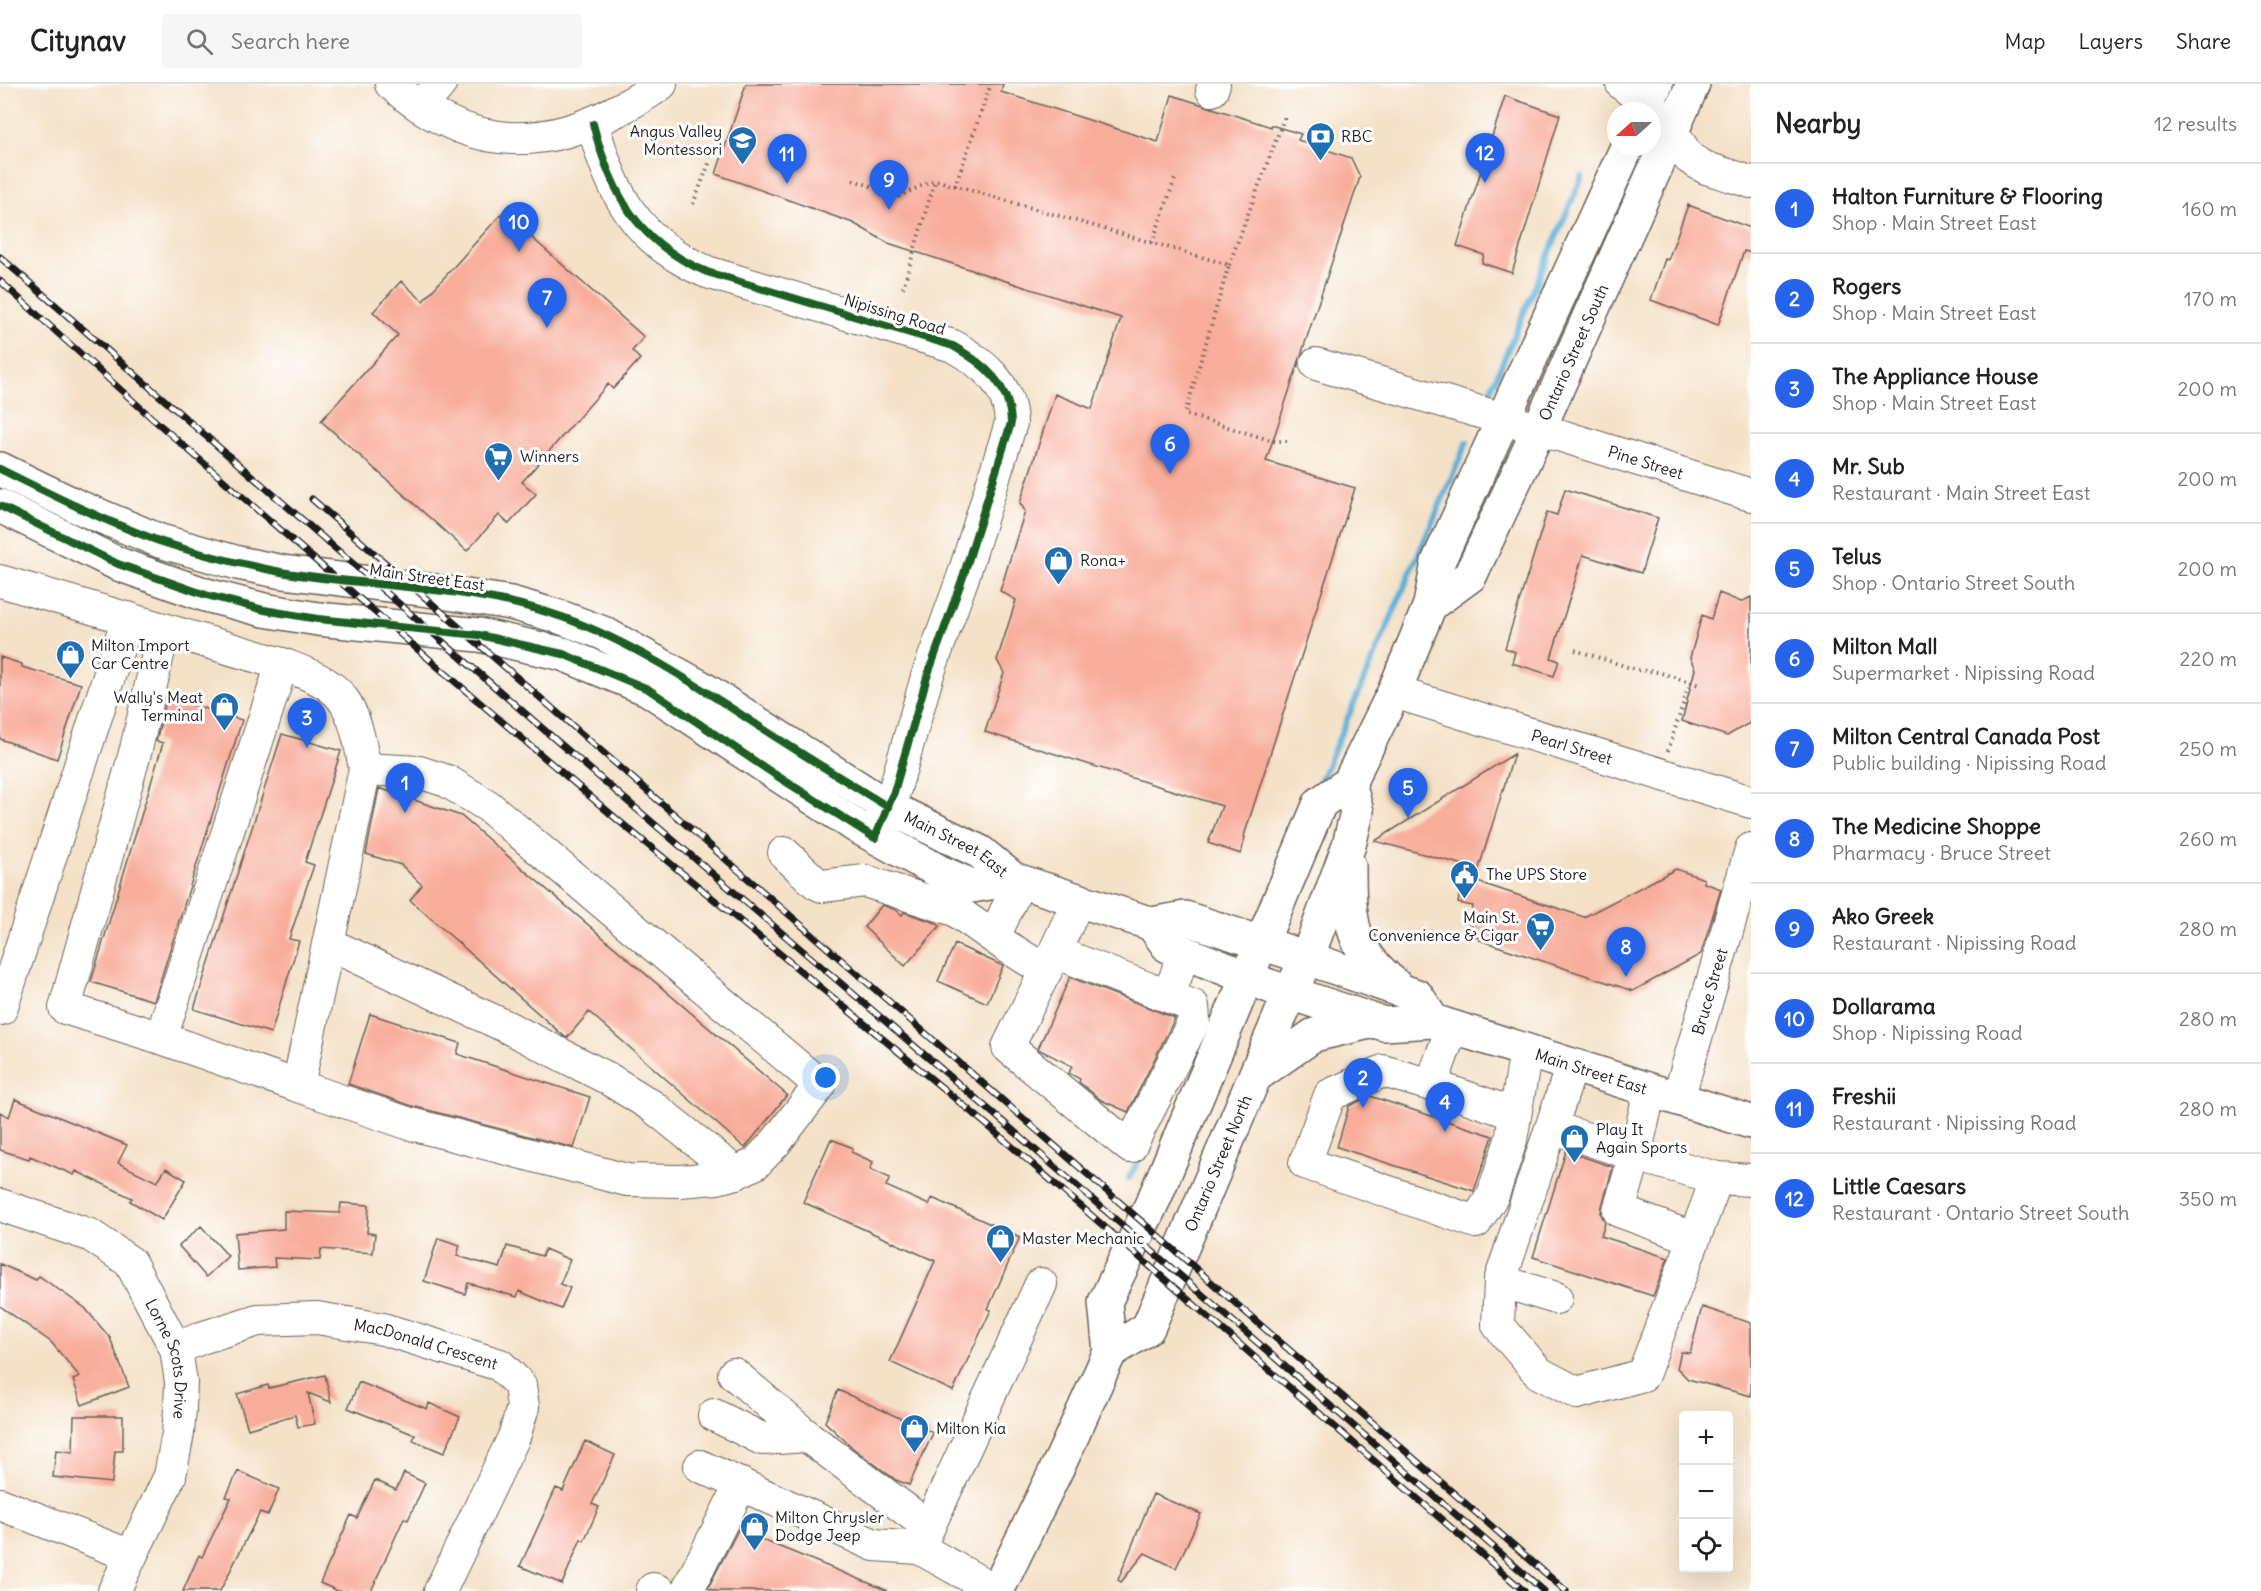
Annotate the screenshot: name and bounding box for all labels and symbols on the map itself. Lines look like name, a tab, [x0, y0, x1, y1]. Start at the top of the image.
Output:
north arrow	[1607, 102, 1661, 156]
bank icon: RBC	[1304, 120, 1336, 162]
place label: Angus Valley Montessori	[630, 121, 722, 159]
school or university icon: Angus Valley Montessori	[727, 124, 759, 166]
place label: RBC	[1341, 126, 1372, 146]
pin: 12	[1466, 134, 1504, 183]
pin: 11	[768, 135, 806, 184]
pin: 9	[870, 160, 908, 210]
pin: 10	[500, 202, 538, 252]
pin: 7	[528, 278, 566, 328]
street label: Ontario Street South	[1534, 281, 1613, 424]
street label: Nipissing Road	[842, 289, 948, 339]
pin: 6	[1150, 424, 1190, 474]
supermarket icon: Winners	[483, 440, 515, 482]
street label: Pine Street	[1606, 441, 1686, 483]
place label: Winners	[520, 446, 579, 466]
shop icon: Rona+	[1043, 544, 1075, 586]
place label: Rona+	[1080, 550, 1126, 570]
street label: Main Street East	[368, 559, 486, 595]
place label: Milton Import Car Centre	[91, 635, 190, 673]
shop icon: Milton Import Car Centre	[54, 638, 86, 680]
place label: Wally's Meat Terminal	[113, 687, 204, 725]
shop icon: Wally's Meat Terminal	[208, 690, 240, 732]
pin: 3	[288, 698, 326, 748]
street label: Pearl Street	[1529, 725, 1615, 769]
pin: 1	[386, 764, 424, 813]
pin: 5	[1388, 768, 1428, 818]
street label: Main Street East	[901, 807, 1013, 881]
public building icon: The UPS Store	[1449, 858, 1481, 900]
place label: The UPS Store	[1486, 864, 1587, 884]
place label: Main St. Convenience & Cigar	[1368, 907, 1519, 945]
supermarket icon: Main St. Convenience & Cigar	[1524, 910, 1556, 952]
pin: 8	[1606, 928, 1646, 977]
street label: Bruce Street	[1687, 945, 1732, 1037]
street label: Main Street East	[1533, 1044, 1650, 1099]
pin: 2	[1344, 1058, 1382, 1108]
your location	[811, 1063, 840, 1092]
pin: 4	[1426, 1082, 1464, 1132]
street label: Ontario Street North	[1180, 1092, 1256, 1235]
place label: Play It Again Sports	[1596, 1119, 1687, 1157]
shop icon: Play It Again Sports	[1559, 1122, 1591, 1164]
shop icon: Master Mechanic	[985, 1222, 1017, 1264]
place label: Master Mechanic	[1022, 1228, 1144, 1248]
street label: Lorne Scots Drive	[141, 1295, 191, 1420]
street label: MacDonald Crescent	[352, 1314, 501, 1374]
shop icon: Milton Kia	[899, 1412, 931, 1454]
place label: Milton Kia	[936, 1418, 1006, 1438]
place label: Milton Chrysler Dodge Jeep	[775, 1507, 884, 1545]
shop icon: Milton Chrysler Dodge Jeep	[738, 1510, 770, 1552]

